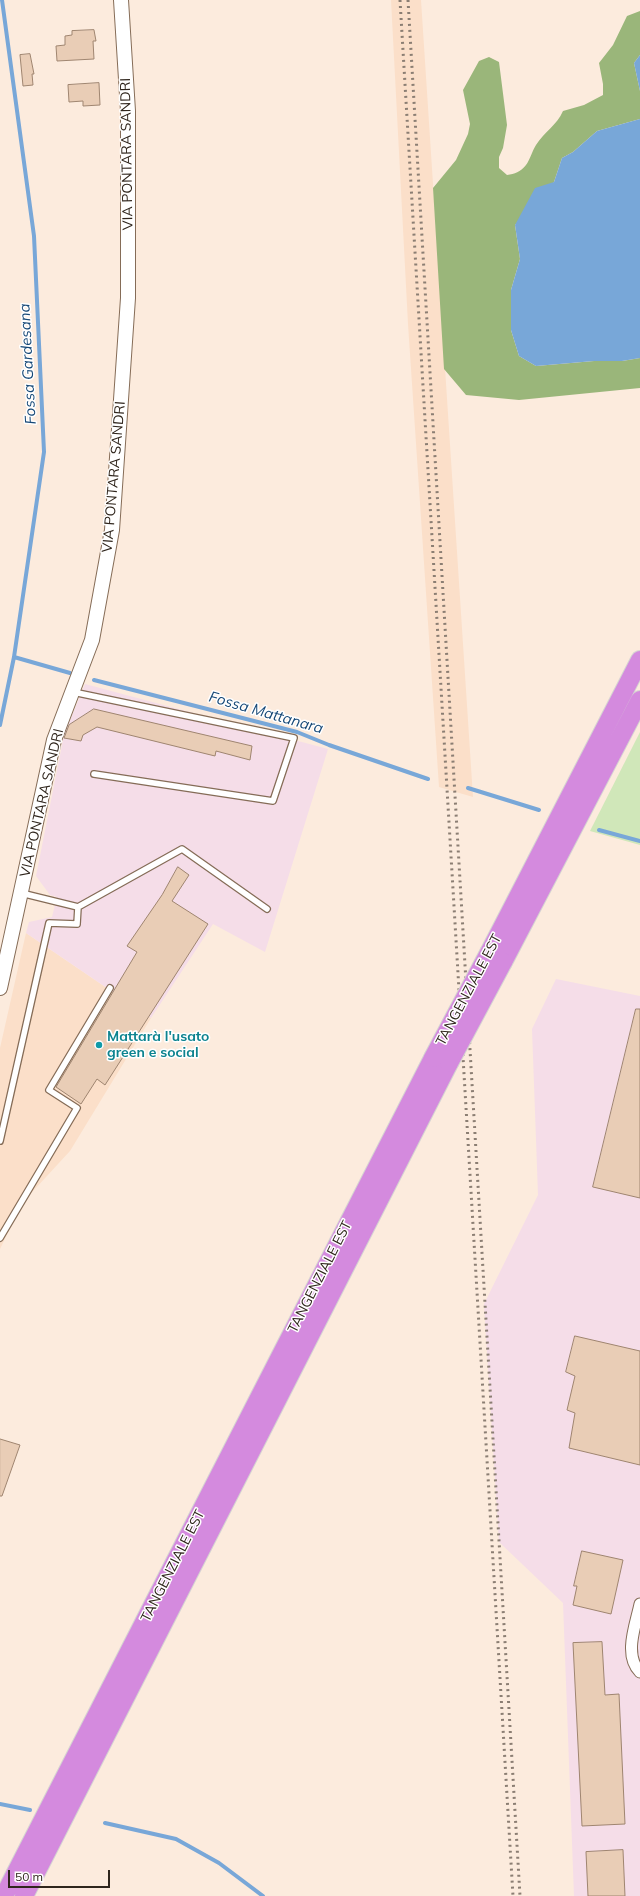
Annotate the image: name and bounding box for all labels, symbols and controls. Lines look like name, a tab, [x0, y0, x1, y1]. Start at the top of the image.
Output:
street label: VIA PONTARA SANDRI	[117, 78, 137, 230]
water label: Fossa Gardesana	[16, 303, 40, 425]
street label: VIA PONTARA SANDRI	[99, 401, 129, 553]
water label: Fossa Mattanara	[207, 688, 325, 738]
street label: VIA PONTARA SANDRI	[17, 727, 67, 879]
street label: TANGENZIALE EST	[433, 931, 505, 1049]
place label: Mattarà l'usato green e social	[107, 1029, 209, 1062]
marker: Mattarà l'usato green e social	[94, 1040, 104, 1050]
street label: TANGENZIALE EST	[284, 1218, 356, 1336]
street label: TANGENZIALE EST	[137, 1507, 209, 1625]
scale bar	[10, 1862, 112, 1888]
text: 50 m	[15, 1869, 43, 1884]

